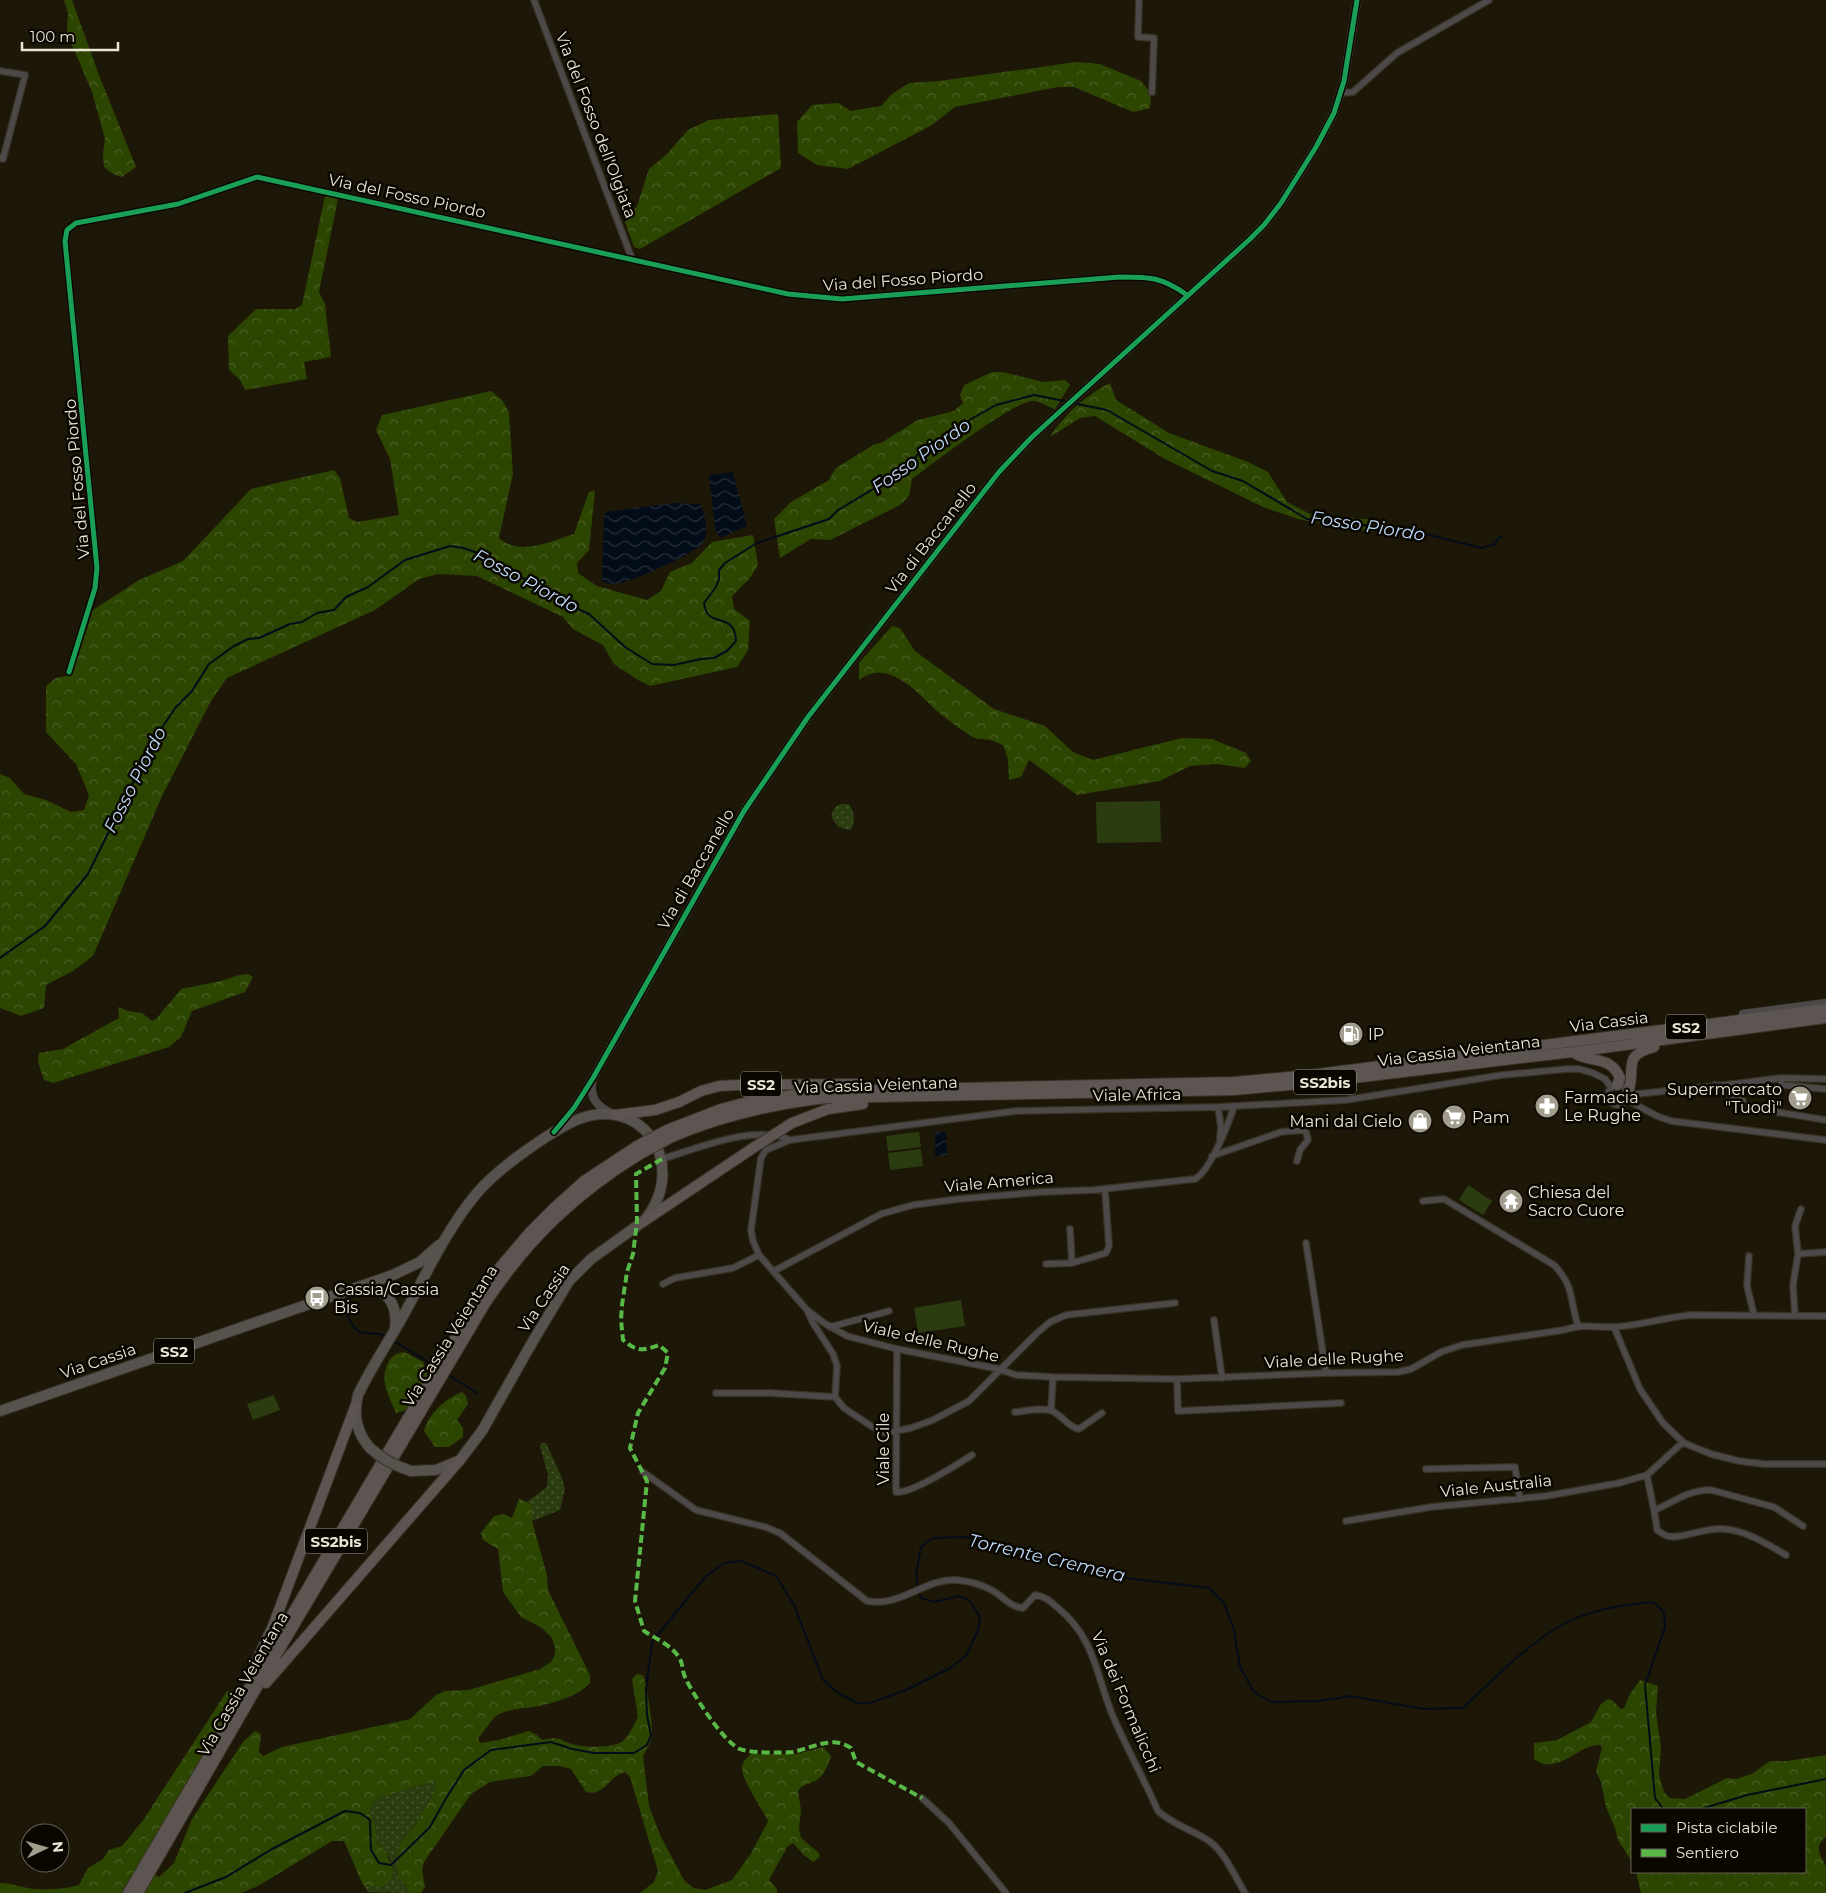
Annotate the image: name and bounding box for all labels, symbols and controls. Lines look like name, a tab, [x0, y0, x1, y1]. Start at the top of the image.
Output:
scale bar	[22, 20, 119, 52]
text: 100 m	[30, 27, 75, 46]
street label: Via del Fosso dell'Olgiata	[552, 29, 640, 221]
street label: Via del Fosso Piordo	[327, 170, 487, 222]
street label: Via del Fosso Piordo	[822, 265, 984, 295]
street label: Via del Fosso Piordo	[61, 398, 93, 560]
water label: Fosso Piordo	[867, 414, 975, 498]
street label: Via di Baccanello	[882, 479, 980, 597]
water label: Fosso Piordo	[1309, 506, 1427, 546]
water label: Fosso Piordo	[470, 544, 582, 618]
water label: Fosso Piordo	[99, 724, 171, 836]
street label: Via di Baccanello	[654, 805, 738, 933]
street label: Via Cassia	[1569, 1008, 1649, 1036]
road number: SS2	[1666, 1014, 1706, 1040]
fuel station icon: IP	[1338, 1021, 1364, 1047]
place label: IP	[1368, 1025, 1384, 1044]
street label: Via Cassia Veientana	[1377, 1032, 1541, 1070]
road number: SS2bis	[1294, 1070, 1356, 1094]
road number: SS2	[741, 1072, 781, 1096]
street label: Via Cassia Veientana	[794, 1073, 958, 1097]
place label: Supermercato "Tuodì"	[1667, 1080, 1782, 1117]
street label: Viale Africa	[1092, 1085, 1182, 1105]
supermarket icon: Supermercato "Tuodì"	[1787, 1085, 1813, 1111]
place label: Farmacia Le Rughe	[1564, 1088, 1641, 1125]
pharmacy icon: Farmacia Le Rughe	[1534, 1093, 1560, 1119]
supermarket icon: Pam	[1441, 1104, 1467, 1130]
shop icon: Mani dal Cielo	[1407, 1108, 1433, 1134]
place label: Pam	[1472, 1108, 1510, 1127]
place label: Mani dal Cielo	[1290, 1112, 1402, 1131]
street label: Viale America	[943, 1168, 1055, 1196]
place label: Chiesa del Sacro Cuore	[1528, 1183, 1624, 1220]
temple icon: Chiesa del Sacro Cuore	[1498, 1188, 1524, 1214]
street label: Via Cassia	[514, 1260, 574, 1336]
street label: Via Cassia Veientana	[399, 1262, 501, 1410]
place label: Cassia/Cassia Bis	[334, 1280, 439, 1317]
bus stop icon: Cassia/Cassia Bis	[304, 1285, 330, 1311]
street label: Viale delle Rughe	[861, 1316, 1001, 1366]
road number: SS2	[154, 1338, 194, 1364]
street label: Via Cassia	[58, 1339, 138, 1383]
street label: Viale delle Rughe	[1264, 1346, 1404, 1372]
street label: Viale Cile	[874, 1413, 893, 1485]
street label: Viale Australia	[1439, 1471, 1553, 1501]
road number: SS2bis	[305, 1528, 367, 1554]
water label: Torrente Cremera	[966, 1529, 1128, 1587]
street label: Via Cassia Veientana	[194, 1608, 292, 1760]
street label: Via dei Formalicchi	[1088, 1628, 1164, 1776]
legend	[1631, 1808, 1806, 1873]
text: Pista ciclabile	[1676, 1818, 1778, 1837]
north arrow	[20, 1823, 70, 1873]
text: N	[48, 1840, 67, 1853]
text: Sentiero	[1676, 1843, 1739, 1862]

